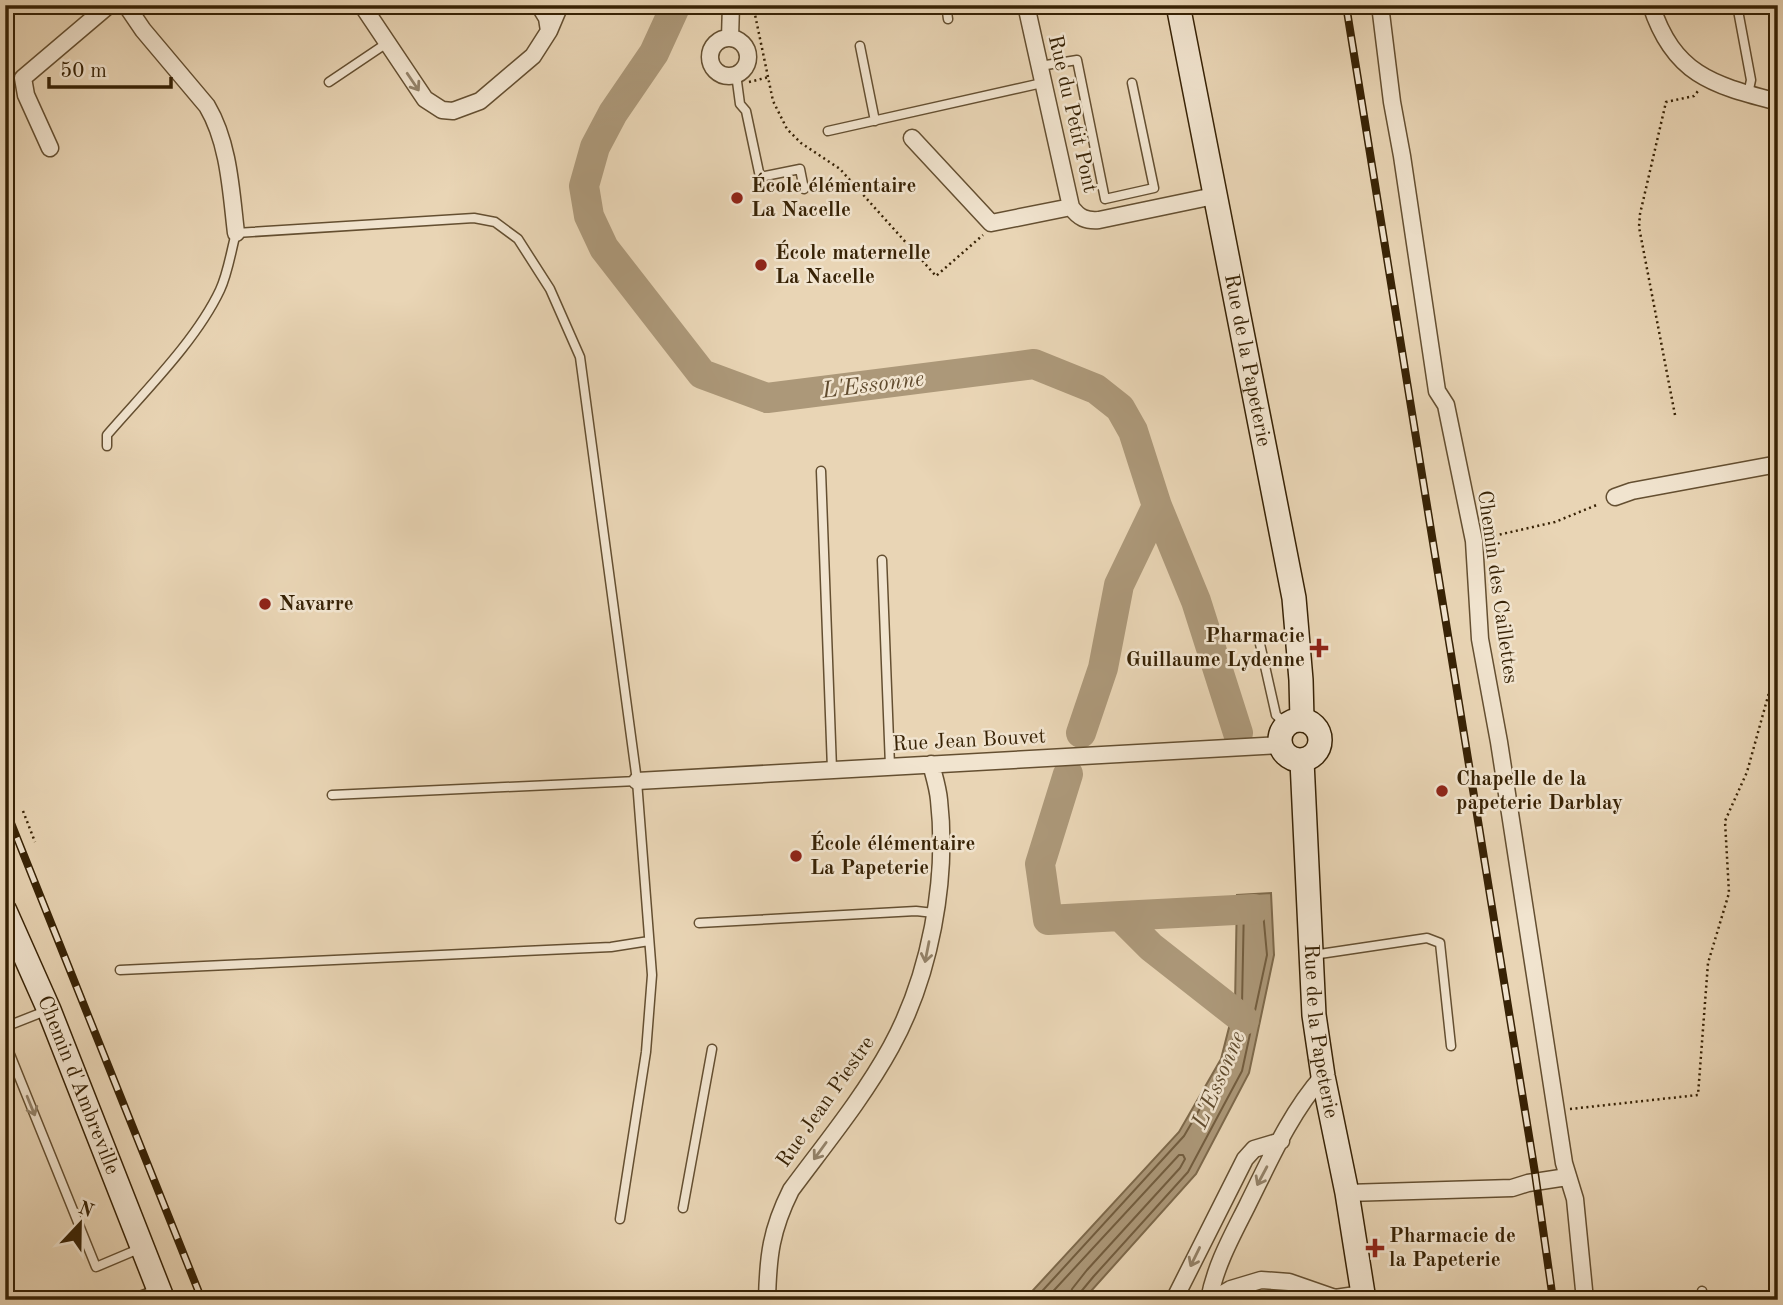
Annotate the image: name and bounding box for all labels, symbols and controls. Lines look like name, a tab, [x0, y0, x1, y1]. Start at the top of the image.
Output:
street label: Rue du Petit Pont	[1044, 33, 1100, 195]
scale bar	[49, 46, 172, 90]
text: 50 m	[60, 61, 107, 82]
one-way arrow	[406, 72, 421, 91]
place label: École élémentaire La Nacelle	[751, 172, 916, 221]
marker: École élémentaire La Nacelle	[729, 190, 745, 206]
place label: École maternelle La Nacelle	[775, 239, 931, 288]
marker: École maternelle La Nacelle	[753, 257, 769, 273]
street label: Rue de la Papeterie	[1220, 272, 1275, 448]
water label: L'Essonne	[820, 367, 925, 403]
street label: Chemin des Caillettes	[1473, 489, 1521, 685]
place label: Navarre	[279, 594, 354, 615]
marker: Navarre	[257, 596, 273, 612]
place label: Pharmacie Guillaume Lydenne	[1126, 626, 1305, 671]
marker: Pharmacie Guillaume Lydenne	[1311, 640, 1327, 656]
street label: Rue Jean Bouvet	[892, 726, 1046, 756]
place label: Chapelle de la papeterie Darblay	[1456, 769, 1623, 814]
marker: Chapelle de la papeterie Darblay	[1434, 783, 1450, 799]
place label: École élémentaire La Papeterie	[810, 830, 975, 879]
marker: École élémentaire La Papeterie	[788, 848, 804, 864]
one-way arrow	[919, 940, 933, 963]
street label: Rue de la Papeterie	[1300, 944, 1342, 1120]
street label: Chemin d'Ambreville	[33, 992, 123, 1178]
water label: L'Essonne	[1188, 1028, 1250, 1133]
street label: Rue Jean Piestre	[773, 1033, 879, 1171]
one-way arrow	[25, 1094, 38, 1116]
one-way arrow	[812, 1141, 827, 1160]
one-way arrow	[1255, 1165, 1269, 1186]
north arrow	[46, 1190, 116, 1260]
text: N	[75, 1199, 96, 1222]
place label: Pharmacie de la Papeterie	[1389, 1226, 1516, 1271]
marker: Pharmacie de la Papeterie	[1367, 1240, 1383, 1256]
one-way arrow	[1188, 1246, 1202, 1267]

